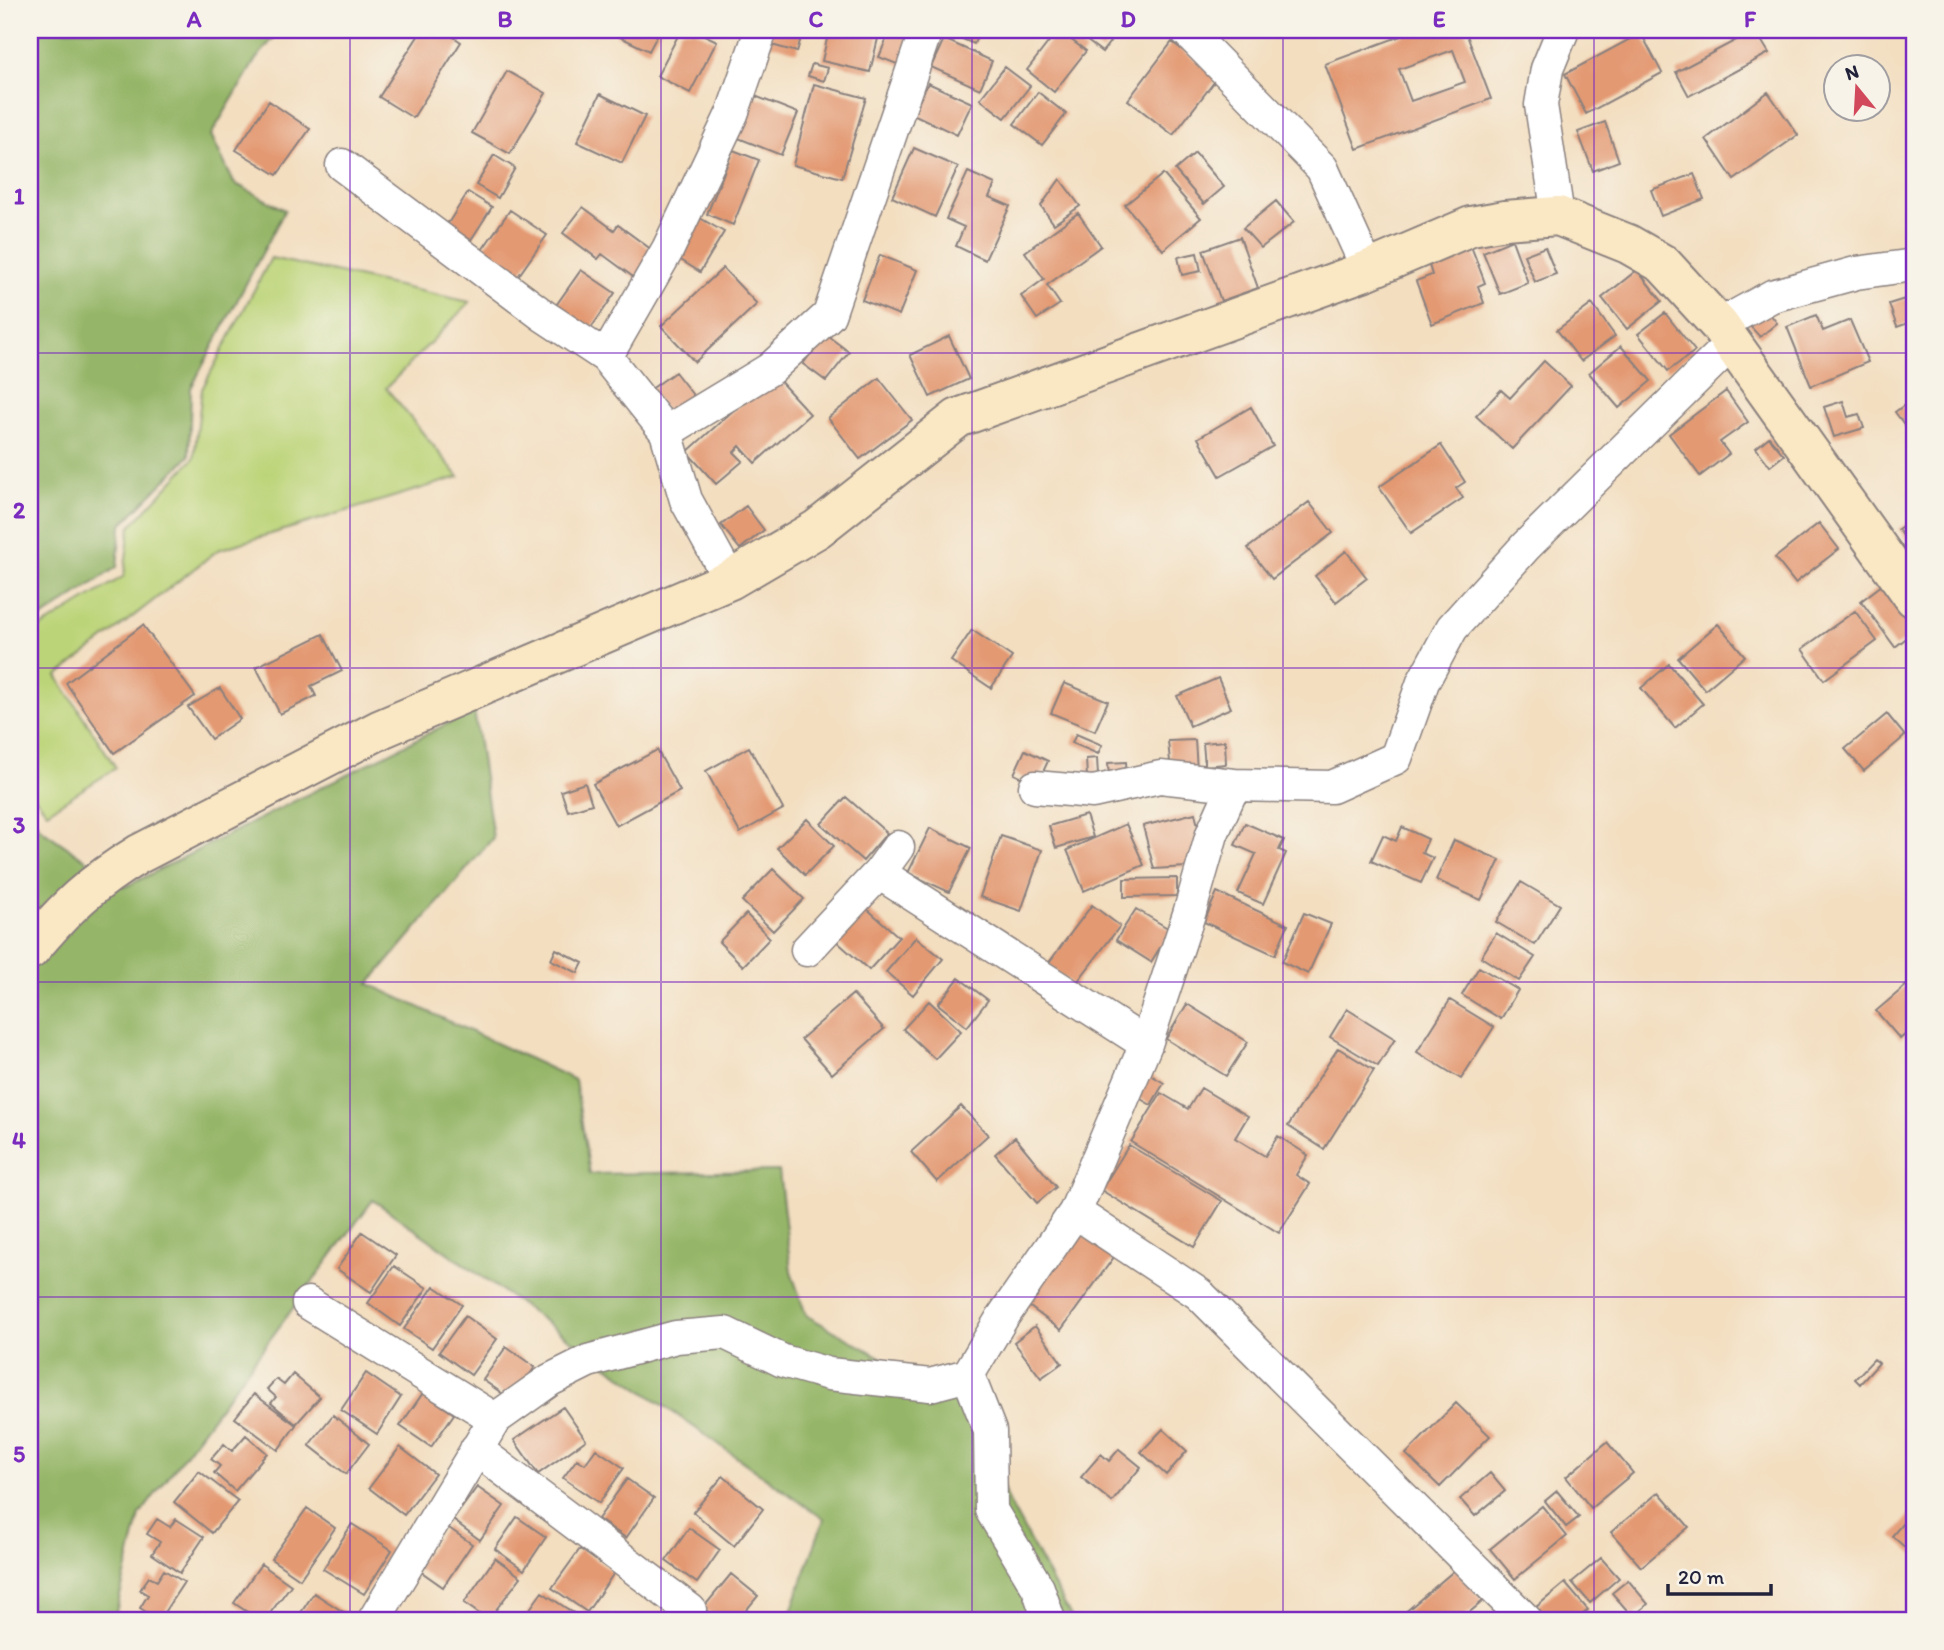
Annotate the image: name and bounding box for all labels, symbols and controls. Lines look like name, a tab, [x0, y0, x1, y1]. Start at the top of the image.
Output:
text: A	[186, 5, 202, 33]
text: B	[498, 5, 513, 33]
text: C	[809, 5, 824, 33]
text: D	[1120, 5, 1136, 33]
text: E	[1433, 5, 1446, 33]
text: F	[1744, 5, 1757, 33]
north arrow	[1822, 52, 1892, 122]
text: N	[1842, 59, 1862, 85]
text: 1	[14, 182, 25, 210]
text: 2	[13, 496, 26, 524]
text: 3	[13, 811, 26, 839]
text: 4	[12, 1126, 26, 1154]
text: 5	[13, 1440, 25, 1468]
scale bar	[1668, 1552, 1771, 1596]
text: 20 m	[1678, 1564, 1725, 1589]

